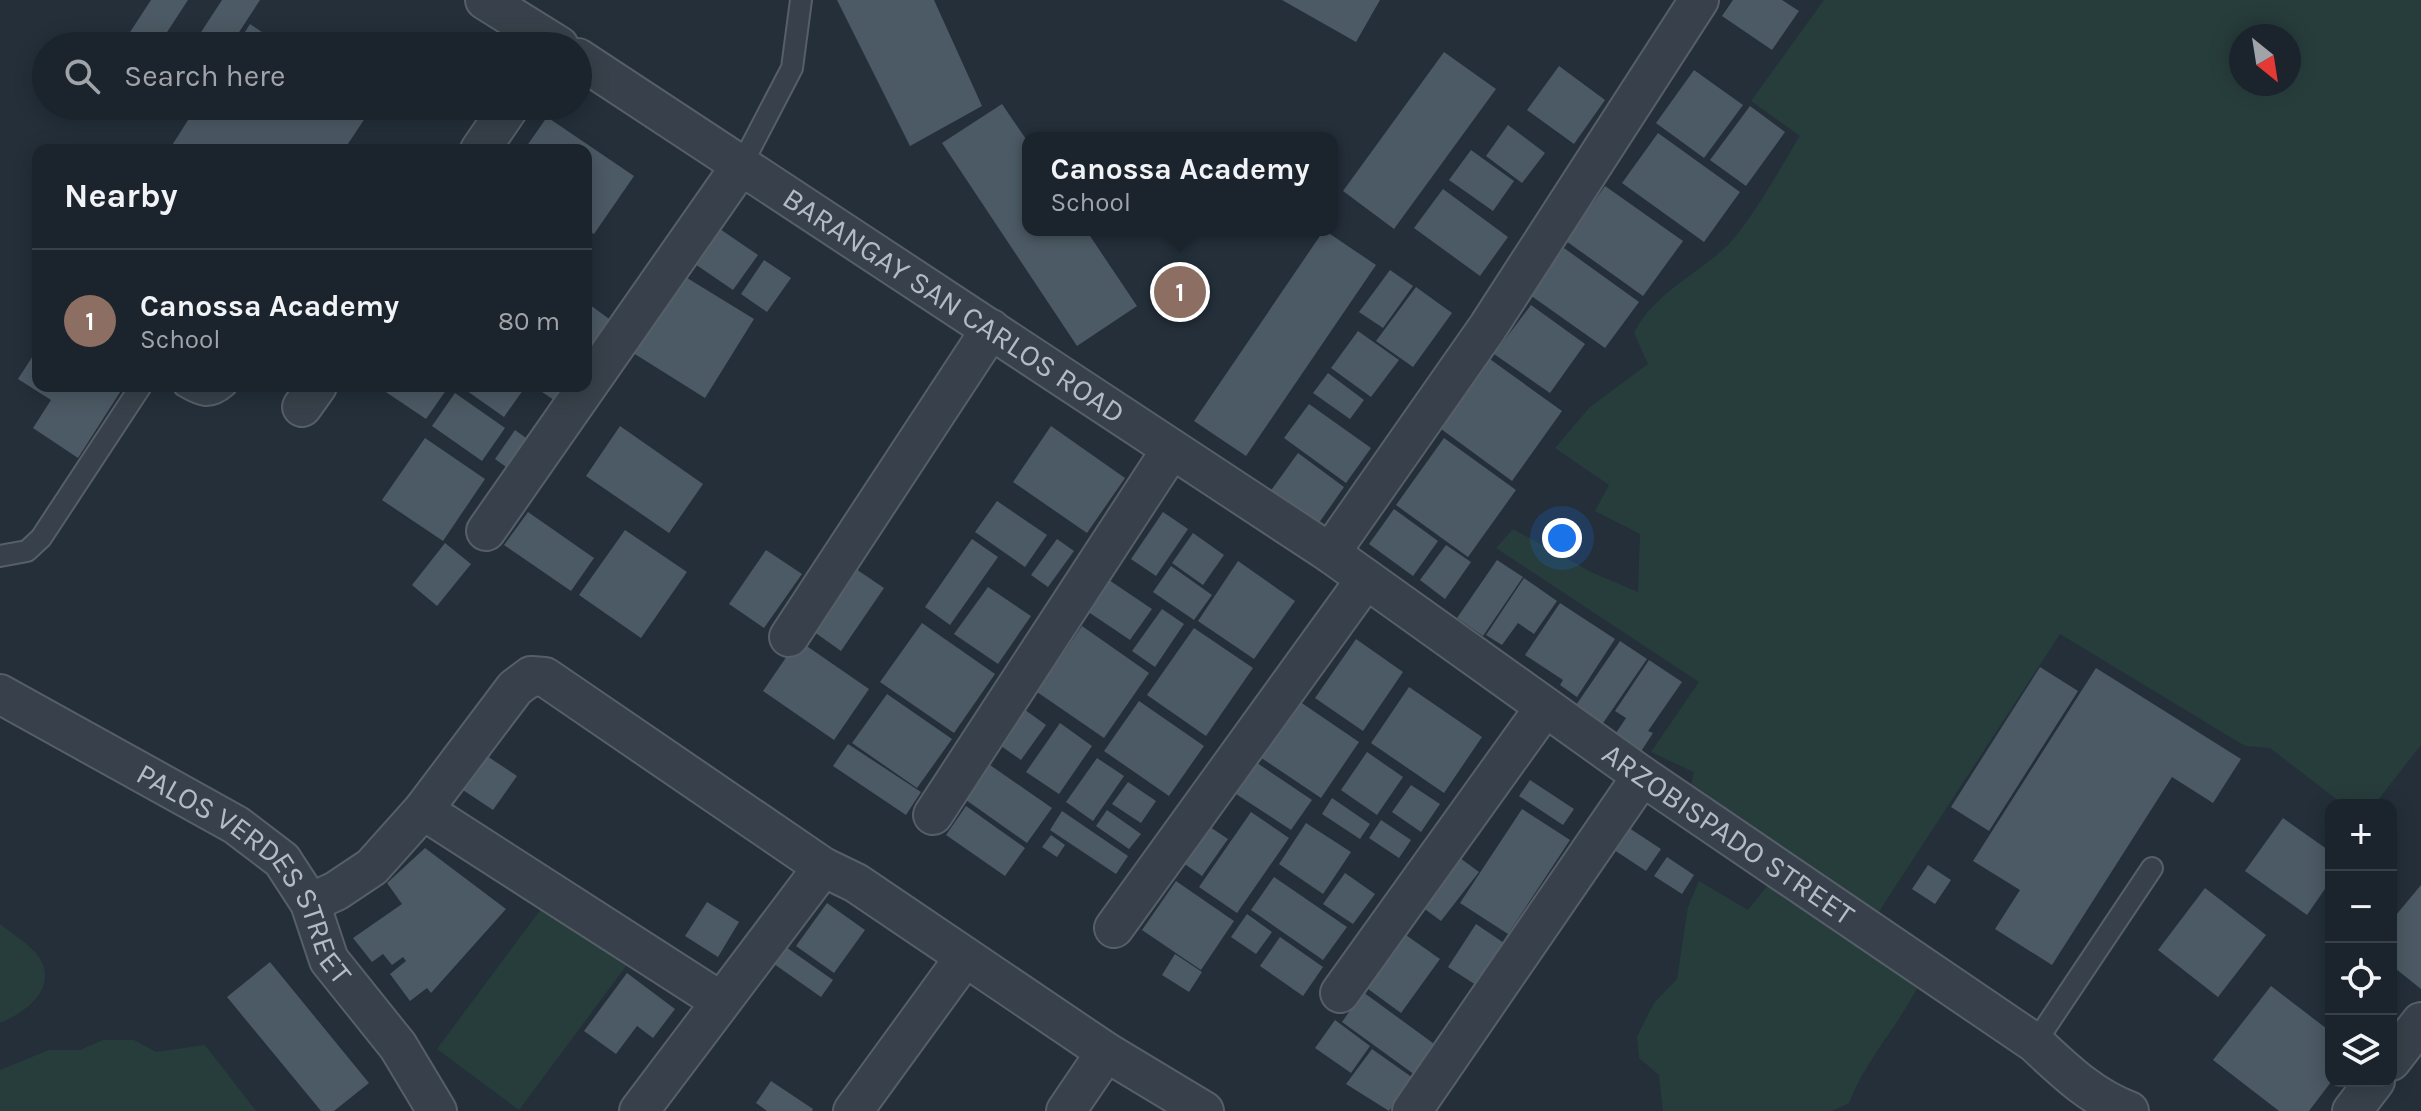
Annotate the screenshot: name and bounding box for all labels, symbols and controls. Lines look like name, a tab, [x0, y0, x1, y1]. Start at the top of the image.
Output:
north arrow	[2229, 24, 2301, 96]
search box	[32, 32, 592, 120]
icon: search	[60, 54, 104, 98]
text: Search here	[124, 58, 285, 94]
popup	[1022, 132, 1338, 236]
text: Canossa Academy	[1050, 151, 1310, 187]
text: Nearby	[64, 176, 178, 216]
street label: BARANGAY SAN CARLOS ROAD	[776, 180, 1132, 431]
text: School	[1050, 187, 1131, 218]
pin: 1	[1154, 262, 1206, 322]
text: Canossa Academy	[140, 288, 399, 324]
text: 1	[85, 306, 95, 337]
text: 80 m	[498, 306, 560, 337]
text: School	[140, 324, 221, 355]
your location	[1542, 518, 1582, 558]
street label: ARZOBISPADO STREET	[1595, 736, 1861, 933]
street label: PALOS VERDES STREET	[130, 755, 359, 991]
map controls	[2325, 799, 2397, 1087]
button: +	[2325, 799, 2397, 871]
button: −	[2325, 871, 2397, 943]
button: locate	[2325, 943, 2397, 1015]
button: layers	[2325, 1015, 2397, 1087]

